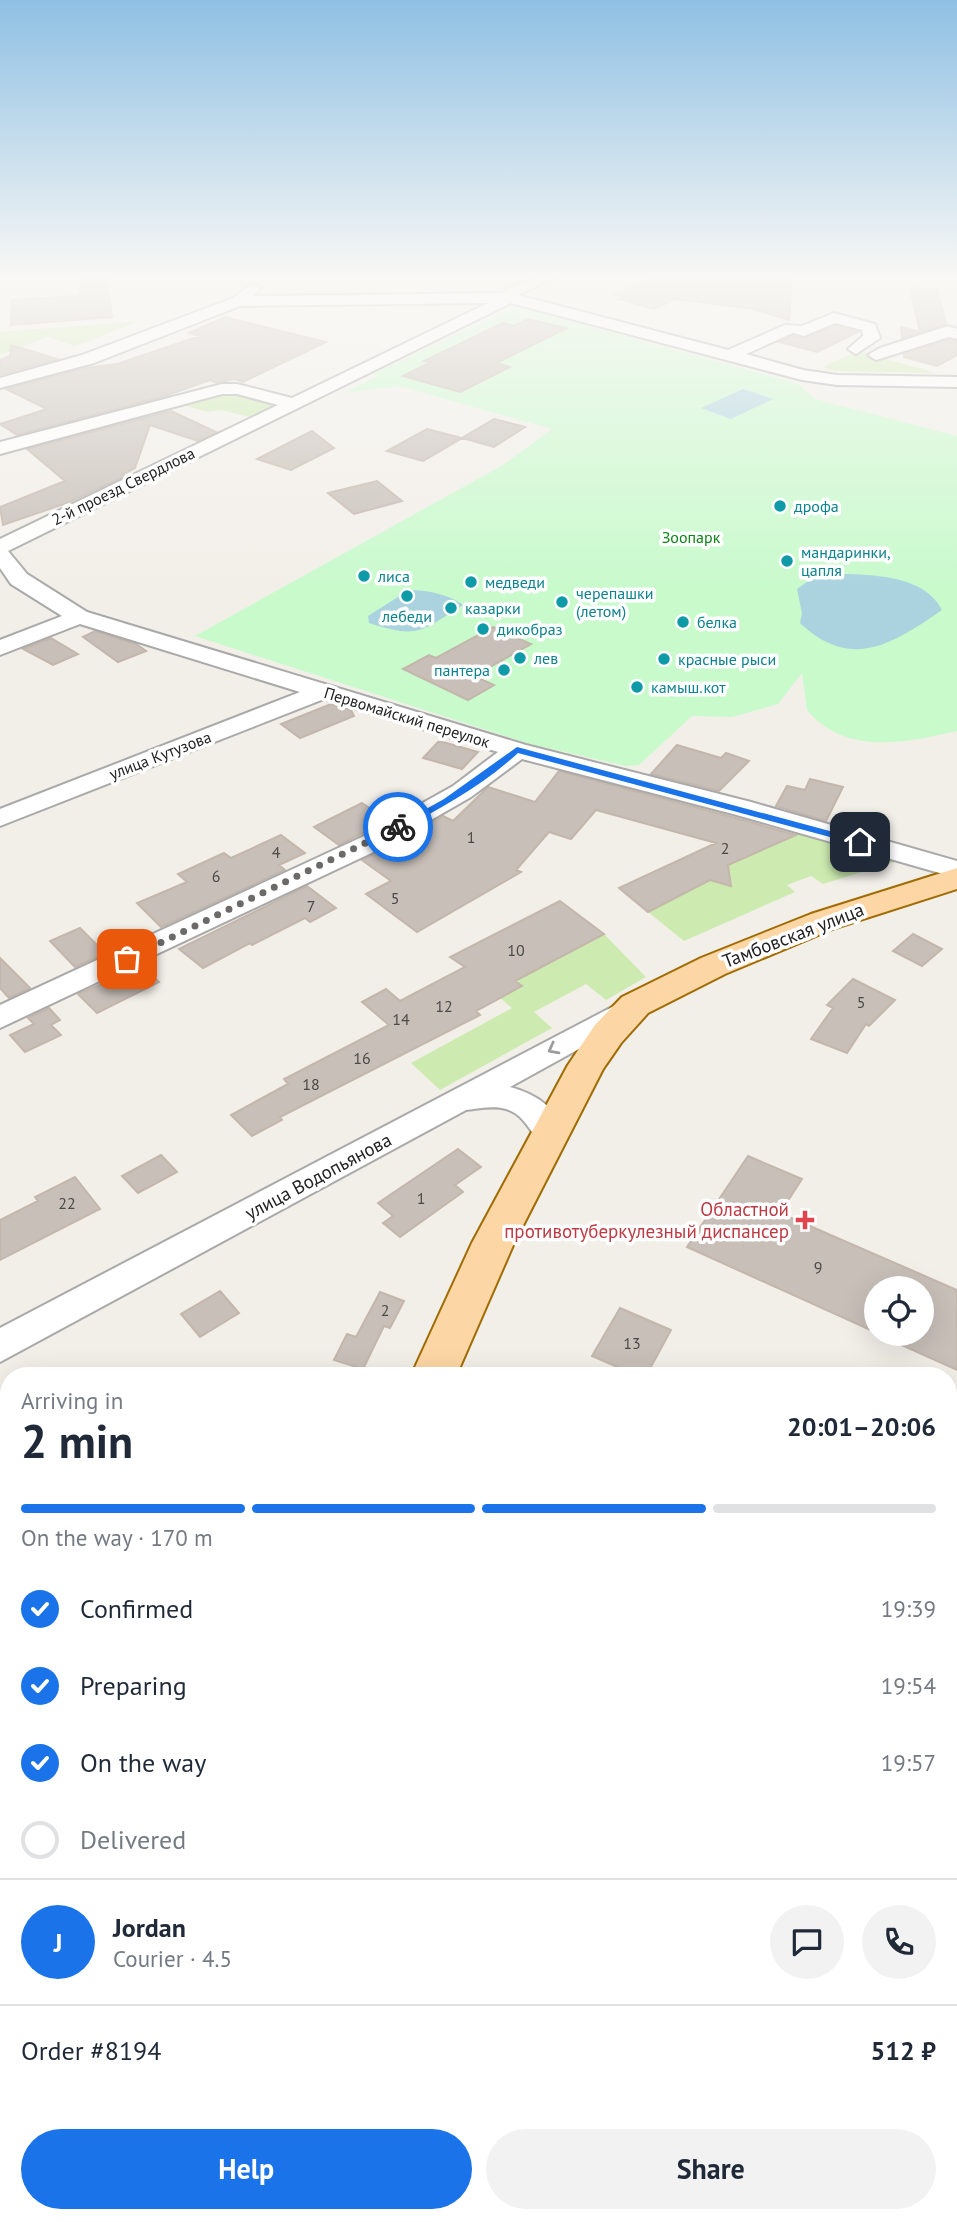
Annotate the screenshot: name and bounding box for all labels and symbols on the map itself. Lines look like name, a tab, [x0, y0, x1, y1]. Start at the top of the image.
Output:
street label: 2-й проезд Свердлова	[48, 443, 198, 529]
place label: дрофа	[794, 496, 839, 516]
marker: дрофа	[772, 498, 788, 514]
park label: Зоопарк	[662, 527, 721, 547]
place label: мандаринки, цапля	[801, 542, 891, 580]
marker: мандаринки, цапля	[779, 553, 795, 569]
place label: лиса	[377, 566, 410, 586]
marker: лиса	[356, 568, 372, 584]
place label: медведи	[485, 572, 545, 592]
marker: медведи	[463, 574, 479, 590]
place label: черепашки (летом)	[576, 583, 653, 621]
marker: лебеди	[399, 588, 415, 604]
marker: черепашки (летом)	[554, 594, 570, 610]
place label: казарки	[465, 598, 521, 618]
marker: казарки	[443, 600, 459, 616]
place label: лебеди	[381, 606, 432, 626]
place label: белка	[697, 612, 737, 632]
marker: белка	[675, 614, 691, 630]
place label: дикобраз	[497, 619, 563, 639]
marker: дикобраз	[475, 621, 491, 637]
place label: лев	[533, 648, 558, 668]
place label: красные рыси	[678, 649, 776, 669]
marker: лев	[512, 650, 528, 666]
marker: красные рыси	[656, 651, 672, 667]
place label: пантера	[434, 660, 490, 680]
marker: пантера	[496, 662, 512, 678]
place label: камыш.кот	[651, 677, 726, 697]
marker: камыш.кот	[629, 679, 645, 695]
street label: Первомайский переулок	[322, 682, 493, 752]
street label: улица Кутузова	[106, 726, 214, 784]
courier	[363, 792, 433, 862]
pin	[830, 812, 890, 872]
house number: 1	[467, 827, 475, 847]
house number: 2	[721, 838, 729, 858]
house number: 4	[272, 842, 281, 862]
house number: 6	[212, 866, 220, 886]
house number: 5	[391, 888, 399, 908]
house number: 7	[307, 896, 315, 916]
street label: Тамбовская улица	[719, 897, 867, 973]
pin	[97, 929, 157, 989]
house number: 10	[507, 940, 525, 960]
house number: 5	[857, 992, 865, 1012]
house number: 12	[435, 996, 453, 1016]
house number: 14	[392, 1009, 410, 1029]
one-way arrow	[548, 1041, 561, 1054]
house number: 16	[353, 1048, 371, 1068]
house number: 18	[302, 1074, 320, 1094]
street label: улица Водопьянова	[241, 1127, 395, 1225]
house number: 1	[417, 1188, 425, 1208]
house number: 22	[58, 1193, 76, 1213]
place label: Областной противотуберкулезный диспансер	[504, 1197, 789, 1243]
marker: Областной противотуберкулезный диспансер	[795, 1210, 815, 1230]
house number: 9	[814, 1257, 822, 1277]
house number: 2	[381, 1300, 389, 1320]
house number: 13	[623, 1333, 641, 1353]

